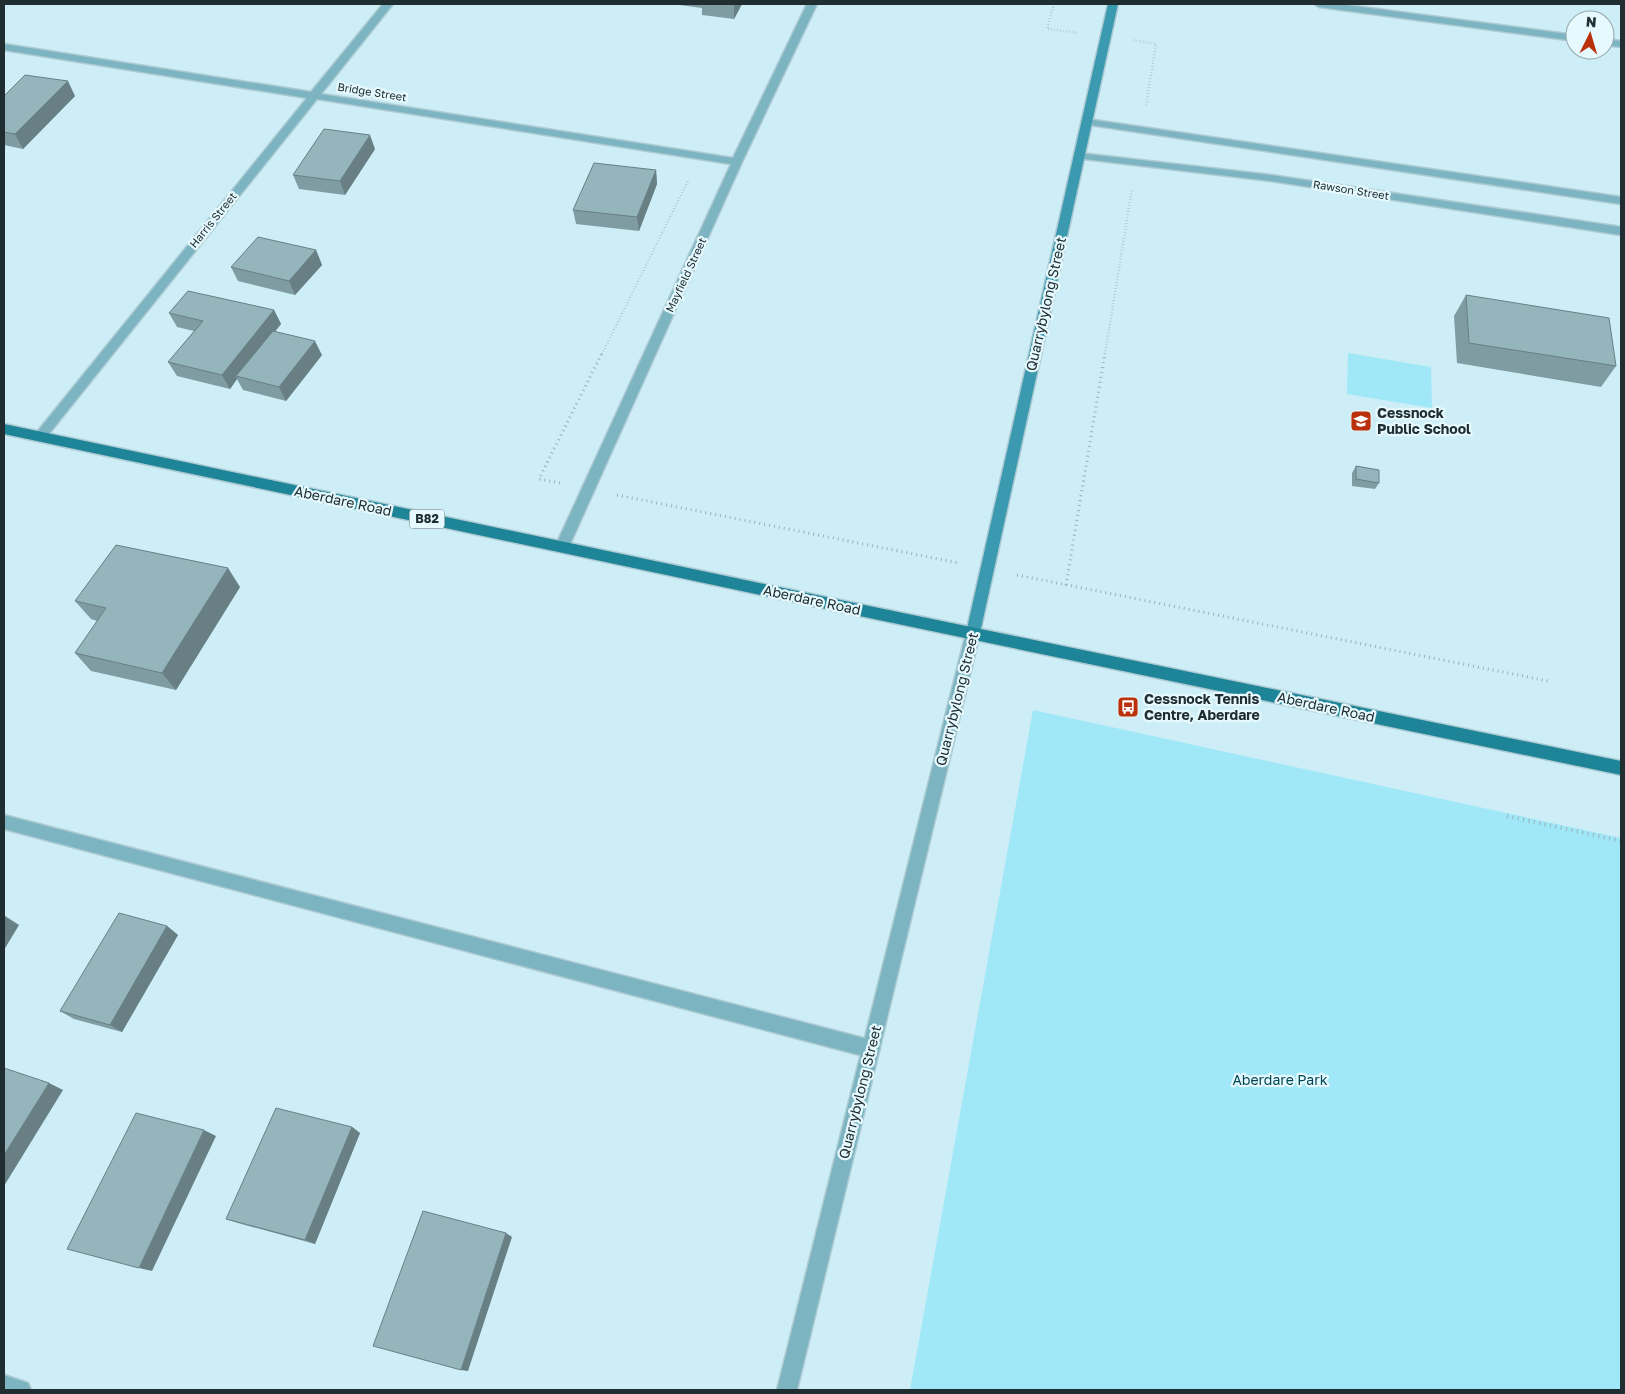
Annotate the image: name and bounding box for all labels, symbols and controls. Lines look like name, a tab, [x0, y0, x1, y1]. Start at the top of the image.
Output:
north arrow	[1565, 10, 1615, 60]
text: N	[1585, 13, 1597, 30]
street label: Bridge Street	[337, 80, 408, 103]
street label: Rawson Street	[1312, 177, 1390, 202]
street label: Harris Street	[186, 189, 239, 250]
street label: Mayfield Street	[663, 235, 708, 314]
street label: Quarrybylong Street	[1022, 235, 1069, 373]
place label: Cessnock Public School	[1377, 404, 1471, 437]
school or university icon: Cessnock Public School	[1349, 409, 1373, 433]
street label: Aberdare Road	[293, 482, 393, 519]
road number: B82	[410, 509, 444, 528]
street label: Aberdare Road	[762, 581, 862, 618]
street label: Quarrybylong Street	[932, 630, 981, 767]
street label: Aberdare Road	[1276, 688, 1376, 725]
place label: Cessnock Tennis Centre, Aberdare	[1144, 690, 1260, 723]
bus stop icon: Cessnock Tennis Centre, Aberdare	[1116, 695, 1140, 719]
street label: Quarrybylong Street	[835, 1023, 884, 1160]
park label: Aberdare Park	[1232, 1071, 1328, 1088]

